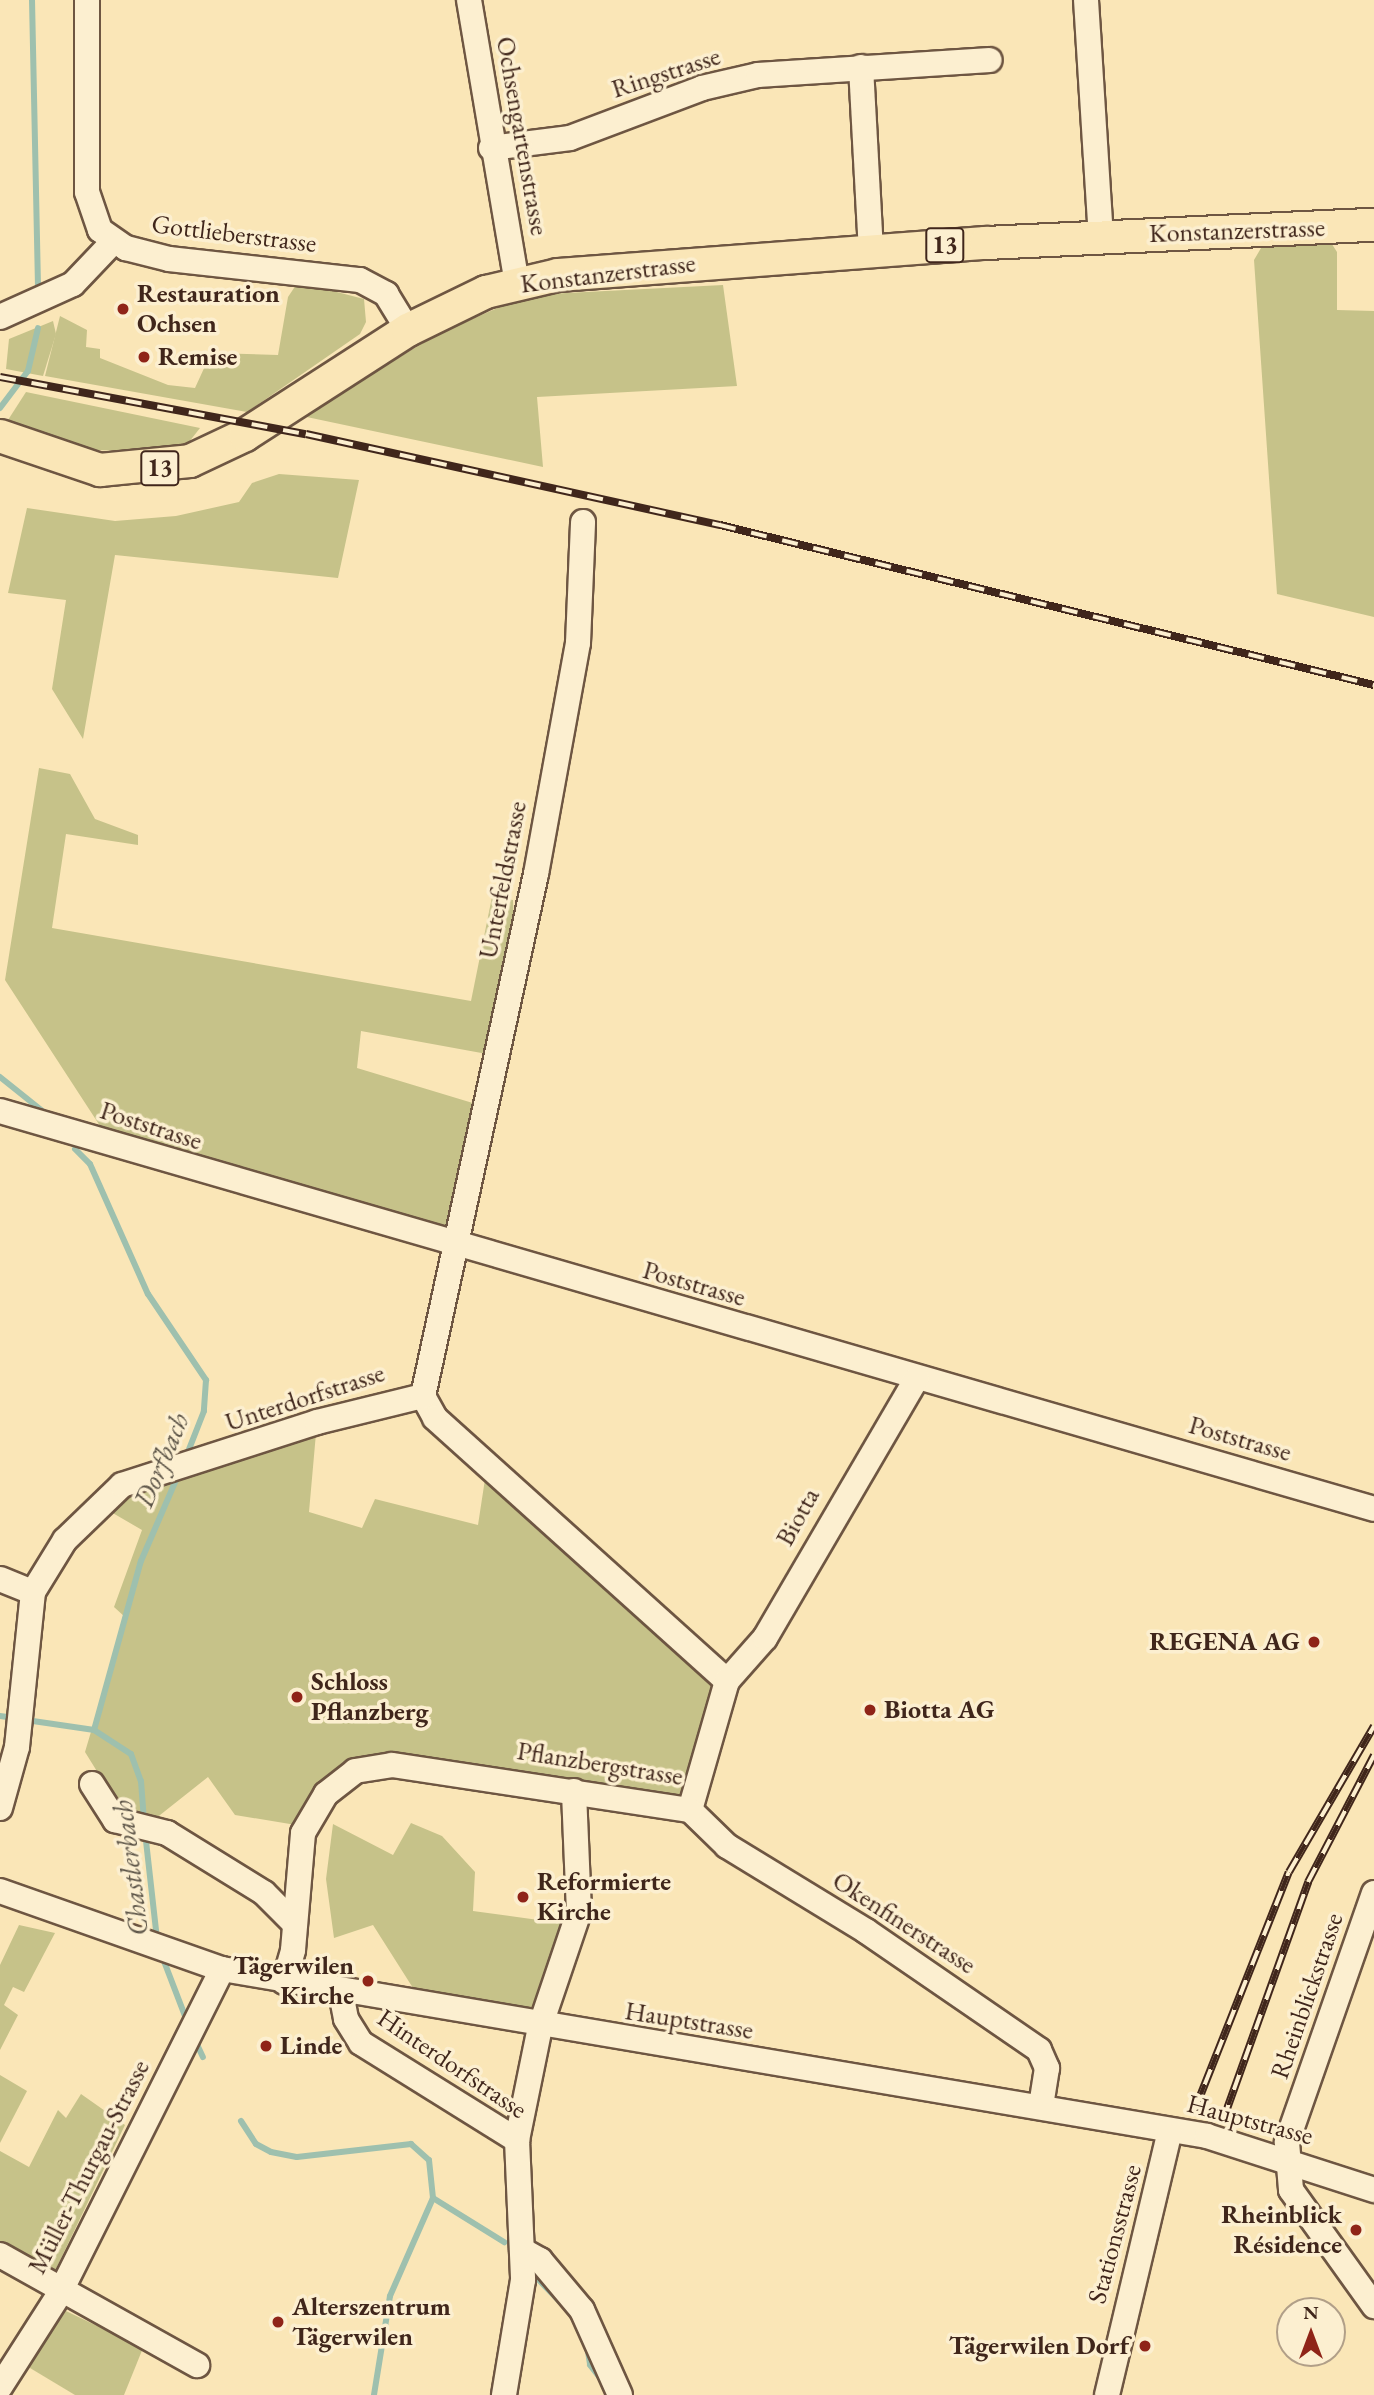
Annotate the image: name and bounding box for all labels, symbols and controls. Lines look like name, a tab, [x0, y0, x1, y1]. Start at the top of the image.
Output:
street label: Ochsengartenstrasse	[489, 34, 555, 238]
street label: Ringstrasse	[608, 41, 724, 105]
street label: Gottlieberstrasse	[150, 208, 318, 260]
street label: Konstanzerstrasse	[1148, 212, 1326, 250]
road number: 13	[924, 224, 966, 266]
street label: Konstanzerstrasse	[519, 248, 697, 300]
place label: Restauration Ochsen	[137, 278, 280, 340]
marker: Restauration Ochsen	[115, 301, 131, 317]
place label: Remise	[158, 341, 237, 373]
marker: Remise	[136, 349, 152, 365]
road number: 13	[139, 448, 181, 489]
street label: Unterfeldstrasse	[472, 799, 534, 961]
street label: Poststrasse	[96, 1095, 206, 1157]
street label: Poststrasse	[639, 1255, 749, 1313]
street label: Unterdorfstrasse	[222, 1358, 388, 1438]
water label: Dorfbach	[126, 1408, 196, 1512]
street label: Poststrasse	[1185, 1410, 1295, 1468]
street label: Biotta	[770, 1483, 826, 1551]
place label: REGENA AG	[1149, 1626, 1300, 1658]
marker: REGENA AG	[1306, 1634, 1322, 1650]
place label: Schloss Pflanzberg	[311, 1666, 429, 1728]
marker: Schloss Pflanzberg	[289, 1689, 305, 1705]
place label: Biotta AG	[884, 1694, 995, 1726]
marker: Biotta AG	[862, 1702, 878, 1718]
street label: Pflanzbergstrasse	[515, 1735, 685, 1793]
water label: Chastlerbach	[105, 1798, 155, 1938]
street label: Okenfinerstrasse	[827, 1865, 981, 1981]
place label: Reformierte Kirche	[537, 1866, 671, 1927]
marker: Reformierte Kirche	[515, 1889, 531, 1905]
street label: Rheinblickstrasse	[1264, 1909, 1350, 2083]
place label: Tägerwilen Kirche	[233, 1950, 354, 2011]
marker: Tägerwilen Kirche	[360, 1973, 376, 1989]
street label: Hauptstrasse	[623, 1995, 755, 2047]
street label: Hinterdorfstrasse	[371, 2003, 533, 2125]
place label: Linde	[280, 2030, 342, 2062]
marker: Linde	[258, 2038, 274, 2054]
street label: Müller-Thurgau-Strasse	[22, 2055, 156, 2279]
street label: Hauptstrasse	[1183, 2088, 1317, 2152]
street label: Stationsstrasse	[1081, 2161, 1149, 2307]
place label: Rheinblick Résidence	[1221, 2199, 1342, 2260]
marker: Rheinblick Résidence	[1348, 2222, 1364, 2238]
place label: Alterszentrum Tägerwilen	[292, 2291, 451, 2352]
north arrow	[1276, 2297, 1346, 2367]
text: N	[1303, 2300, 1319, 2325]
marker: Alterszentrum Tägerwilen	[270, 2314, 286, 2330]
place label: Tägerwilen Dorf	[949, 2330, 1129, 2362]
marker: Tägerwilen Dorf	[1135, 2336, 1155, 2356]

